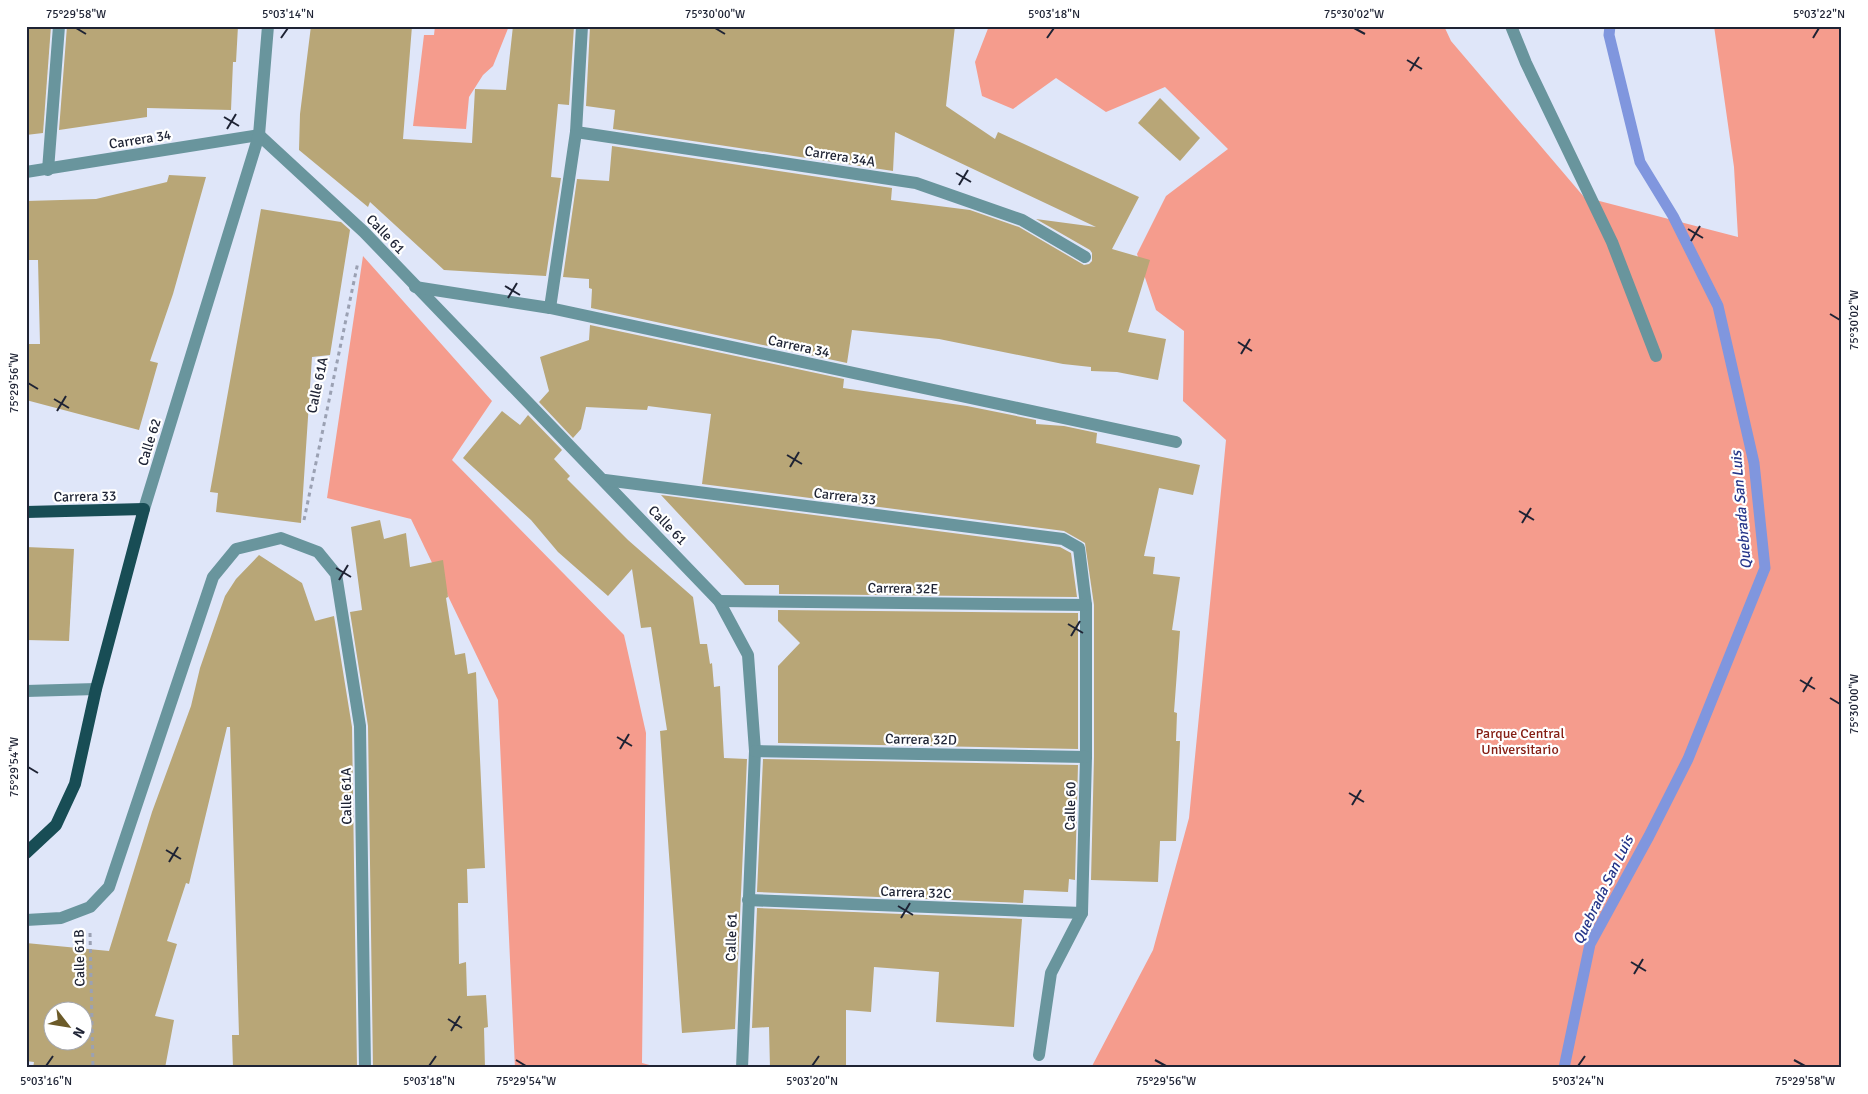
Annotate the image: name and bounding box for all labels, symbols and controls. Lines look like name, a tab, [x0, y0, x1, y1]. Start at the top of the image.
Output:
text: 75°29'58"W	[46, 7, 106, 22]
text: 5°03'14"N	[262, 7, 314, 22]
text: 75°30'00"W	[685, 7, 745, 22]
text: 5°03'18"N	[1028, 7, 1080, 22]
text: 75°30'02"W	[1324, 7, 1384, 22]
text: 5°03'22"N	[1793, 7, 1845, 22]
street label: Carrera 34	[108, 126, 173, 153]
street label: Carrera 34A	[803, 143, 877, 171]
street label: Calle 61	[363, 211, 409, 258]
text: 75°30'02"W	[1847, 290, 1862, 350]
street label: Carrera 34	[766, 332, 832, 361]
text: 75°29'56"W	[7, 353, 22, 413]
street label: Calle 61A	[303, 355, 332, 415]
street label: Calle 62	[134, 416, 165, 468]
water label: Quebrada San Luis	[1727, 449, 1755, 570]
street label: Carrera 33	[813, 484, 877, 509]
street label: Carrera 33	[53, 487, 117, 506]
street label: Calle 61	[645, 502, 691, 549]
street label: Carrera 32E	[867, 579, 939, 598]
text: 75°30'00"W	[1847, 674, 1862, 734]
park label: Parque Central Universitario	[1475, 725, 1565, 758]
street label: Carrera 32D	[885, 730, 957, 749]
text: 75°29'54"W	[7, 737, 22, 797]
street label: Calle 61A	[337, 767, 355, 825]
street label: Calle 60	[1062, 782, 1079, 830]
water label: Quebrada San Luis	[1569, 831, 1638, 947]
street label: Carrera 32C	[880, 883, 952, 902]
street label: Calle 61	[722, 912, 741, 962]
street label: Calle 61B	[71, 929, 88, 987]
north arrow	[42, 1002, 92, 1052]
text: N	[69, 1024, 89, 1041]
text: 5°03'16"N	[20, 1074, 72, 1089]
text: 5°03'18"N	[403, 1074, 455, 1089]
text: 75°29'54"W	[496, 1074, 556, 1089]
text: 5°03'20"N	[786, 1074, 838, 1089]
text: 75°29'56"W	[1136, 1074, 1196, 1089]
text: 5°03'24"N	[1552, 1074, 1604, 1089]
text: 75°29'58"W	[1775, 1074, 1835, 1089]

